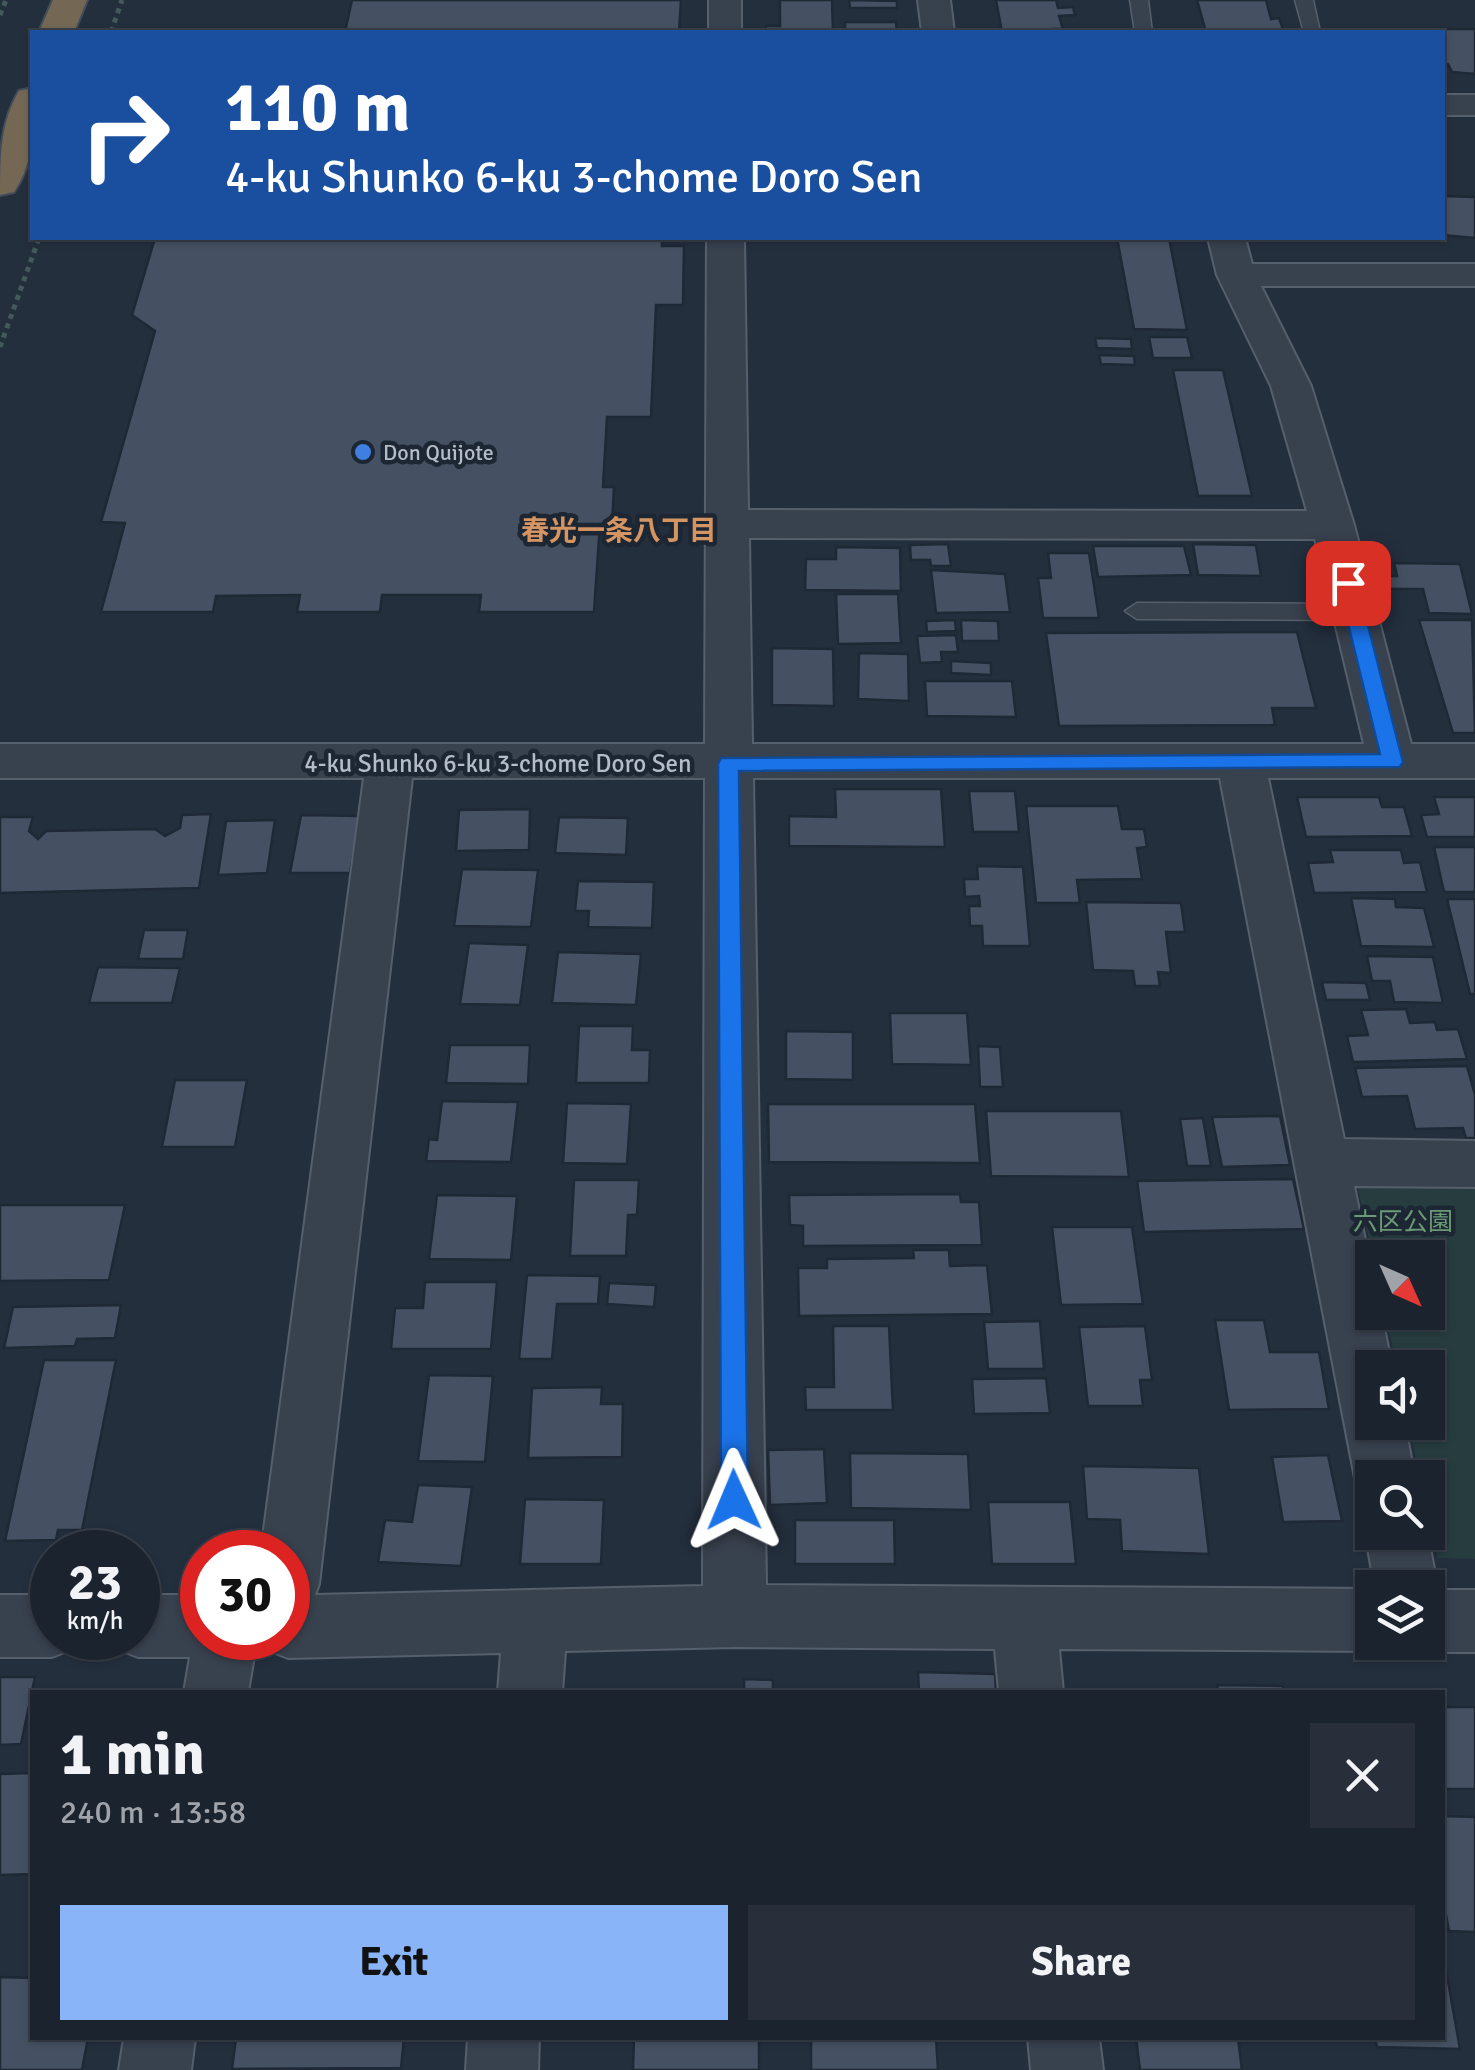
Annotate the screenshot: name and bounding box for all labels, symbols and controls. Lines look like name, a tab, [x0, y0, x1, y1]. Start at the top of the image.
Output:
text: 110 m	[225, 64, 410, 150]
icon: right	[60, 70, 190, 200]
text: 4-ku Shunko 6-ku 3-chome Doro Sen	[225, 150, 923, 205]
place label: Don Quijote	[383, 439, 494, 466]
marker: Don Quijote	[352, 441, 374, 463]
district label: 春光一条八丁目	[521, 514, 717, 548]
pin	[1306, 541, 1391, 626]
icon: arrive	[1321, 556, 1376, 611]
street label: 4-ku Shunko 6-ku 3-chome Doro Sen	[304, 748, 692, 779]
park label: 六区公園	[1353, 1206, 1453, 1237]
north arrow	[1355, 1240, 1445, 1330]
map controls	[1355, 1240, 1445, 1660]
button: sound	[1355, 1350, 1445, 1440]
position arrow	[682, 1448, 786, 1552]
button: search	[1355, 1460, 1445, 1550]
speed limit sign: 30	[180, 1530, 310, 1660]
text: 23	[68, 1552, 122, 1614]
button: layers	[1355, 1570, 1445, 1660]
text: km/h	[67, 1605, 123, 1636]
text: 1 min	[60, 1718, 205, 1792]
button: close	[1310, 1723, 1415, 1828]
text: 240 m · 13:58	[60, 1793, 246, 1832]
button: Exit	[60, 1905, 728, 2020]
button: Share	[748, 1905, 1415, 2020]

